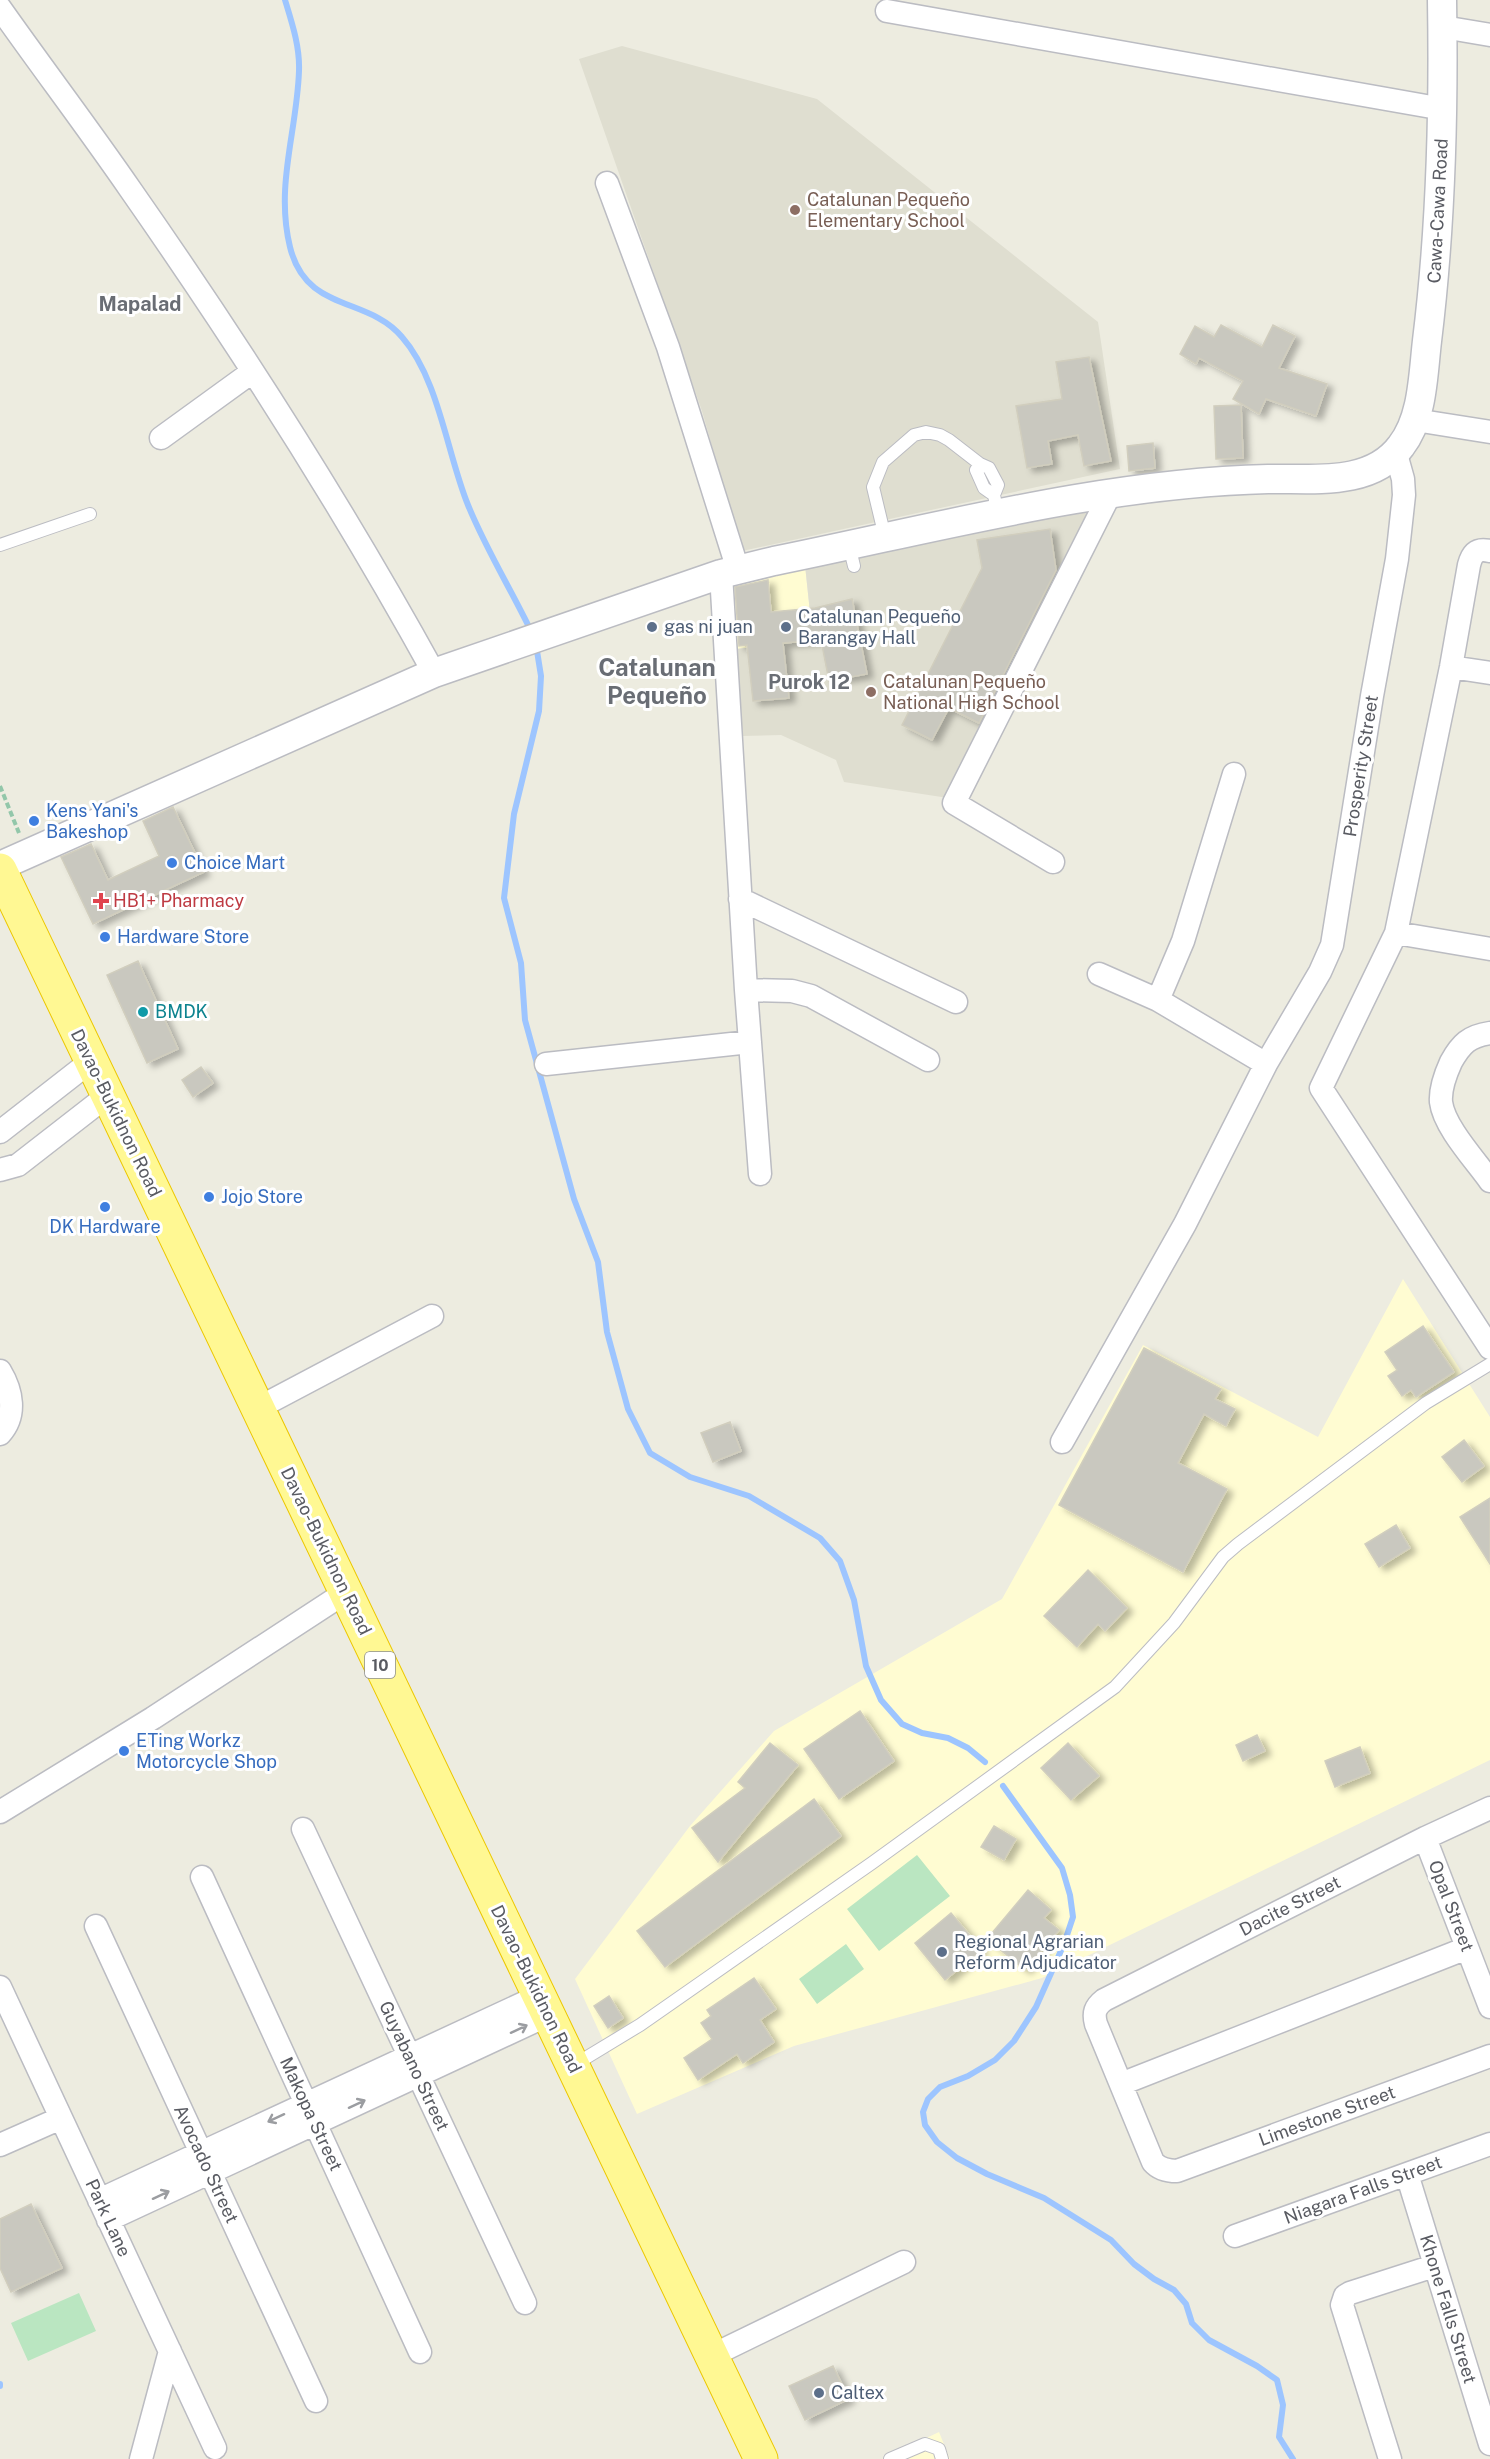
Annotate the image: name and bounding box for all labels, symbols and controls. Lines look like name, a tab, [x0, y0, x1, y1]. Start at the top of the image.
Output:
street label: Cawa-Cawa Road	[1423, 138, 1452, 284]
place label: Catalunan Pequeño Elementary School	[807, 189, 970, 231]
marker: Catalunan Pequeño Elementary School	[788, 203, 802, 217]
district label: Mapalad	[98, 292, 182, 316]
place label: Catalunan Pequeño Barangay Hall	[798, 606, 961, 648]
place label: gas ni juan	[664, 616, 753, 637]
marker: gas ni juan	[645, 620, 659, 634]
marker: Catalunan Pequeño Barangay Hall	[779, 620, 793, 634]
district label: Catalunan Pequeño	[598, 653, 716, 709]
district label: Purok 12	[768, 670, 850, 694]
place label: Catalunan Pequeño National High School	[883, 671, 1060, 713]
marker: Catalunan Pequeño National High School	[864, 685, 878, 699]
street label: Prosperity Street	[1339, 693, 1382, 838]
place label: Kens Yani's Bakeshop	[46, 800, 138, 842]
marker: Kens Yani's Bakeshop	[27, 814, 41, 828]
place label: Choice Mart	[184, 852, 285, 873]
marker: Choice Mart	[165, 856, 179, 870]
place label: HB1+ Pharmacy	[113, 890, 244, 911]
marker: HB1+ Pharmacy	[94, 894, 108, 908]
place label: Hardware Store	[117, 926, 249, 947]
marker: Hardware Store	[98, 930, 112, 944]
place label: BMDK	[155, 1001, 208, 1022]
marker: BMDK	[136, 1005, 150, 1019]
street label: Davao-Bukidnon Road	[67, 1025, 166, 1200]
place label: Jojo Store	[221, 1186, 303, 1207]
marker: Jojo Store	[202, 1190, 216, 1204]
marker: DK Hardware	[98, 1200, 112, 1214]
place label: DK Hardware	[49, 1216, 161, 1237]
street label: Davao-Bukidnon Road	[277, 1463, 376, 1638]
road number: 10	[365, 1652, 395, 1678]
place label: ETing Workz Motorcycle Shop	[136, 1730, 277, 1772]
marker: ETing Workz Motorcycle Shop	[117, 1744, 131, 1758]
street label: Opal Street	[1424, 1857, 1478, 1954]
street label: Dacite Street	[1236, 1871, 1344, 1940]
street label: Davao-Bukidnon Road	[487, 1901, 586, 2076]
place label: Regional Agrarian Reform Adjudicator	[954, 1931, 1117, 1973]
marker: Regional Agrarian Reform Adjudicator	[935, 1945, 949, 1959]
street label: Guyabano Street	[375, 1997, 454, 2134]
one-way arrow	[510, 2022, 528, 2034]
street label: Makopa Street	[276, 2054, 347, 2174]
street label: Limestone Street	[1256, 2081, 1398, 2150]
one-way arrow	[348, 2098, 366, 2110]
street label: Avocado Street	[170, 2101, 243, 2226]
one-way arrow	[267, 2113, 285, 2125]
street label: Niagara Falls Street	[1281, 2151, 1445, 2228]
street label: Park Lane	[81, 2176, 136, 2260]
one-way arrow	[152, 2189, 170, 2201]
street label: Khone Falls Street	[1416, 2232, 1481, 2386]
place label: Caltex	[831, 2382, 884, 2403]
marker: Caltex	[812, 2386, 826, 2400]

